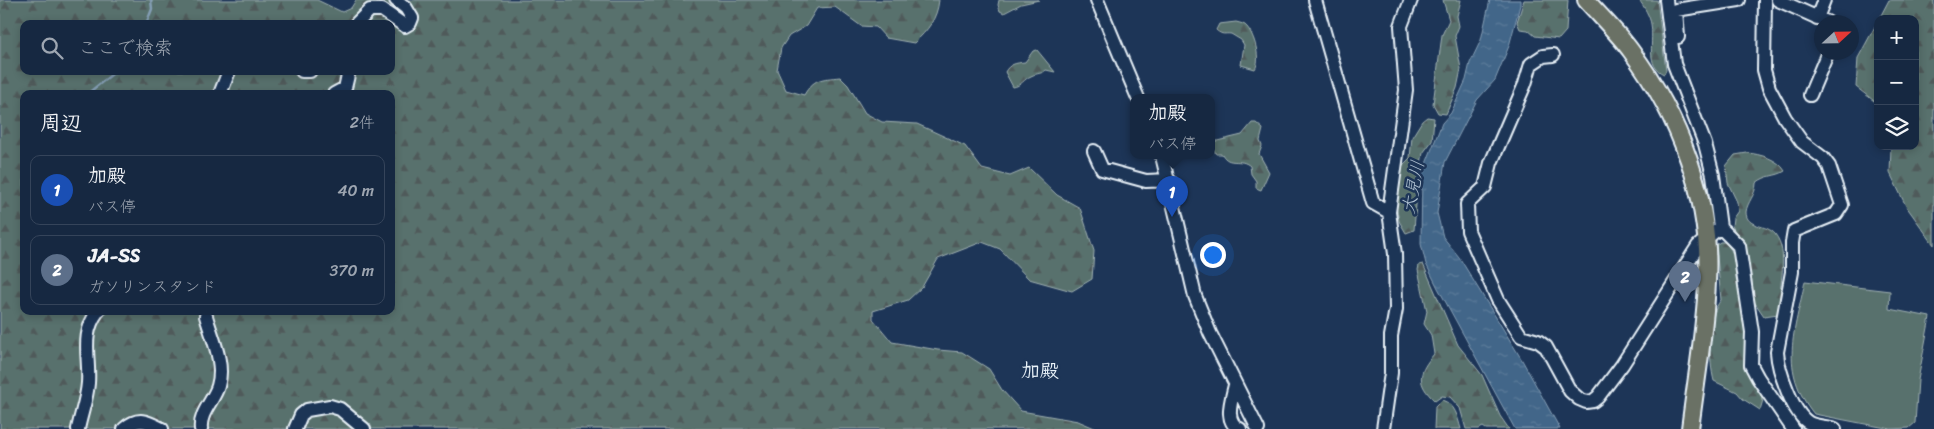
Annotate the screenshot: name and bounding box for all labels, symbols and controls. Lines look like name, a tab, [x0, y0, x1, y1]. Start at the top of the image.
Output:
north arrow	[1814, 15, 1859, 60]
map controls	[1874, 15, 1919, 150]
button: +	[1874, 15, 1919, 60]
search box	[20, 20, 395, 75]
text: ここで検索	[78, 31, 173, 64]
icon: search	[38, 34, 66, 62]
button: −	[1874, 60, 1919, 105]
popup	[1130, 94, 1215, 159]
text: 加殿	[1148, 96, 1187, 129]
text: 周辺	[40, 104, 82, 142]
button: layers	[1874, 105, 1919, 150]
text: 2件	[350, 108, 375, 137]
text: バス停	[1148, 129, 1197, 158]
water label: 大見川	[1392, 157, 1434, 217]
text: 加殿	[88, 159, 126, 192]
text: 1	[54, 176, 60, 205]
text: 40 m	[337, 176, 374, 205]
pin: 1	[1156, 176, 1188, 217]
text: バス停	[88, 192, 136, 221]
text: JA-SS	[88, 239, 140, 272]
your location	[1200, 242, 1226, 268]
text: 2	[52, 256, 62, 285]
text: 370 m	[330, 256, 374, 285]
pin: 2	[1669, 261, 1701, 302]
text: ガソリンスタンド	[88, 272, 216, 301]
district label: 加殿	[1021, 354, 1059, 387]

